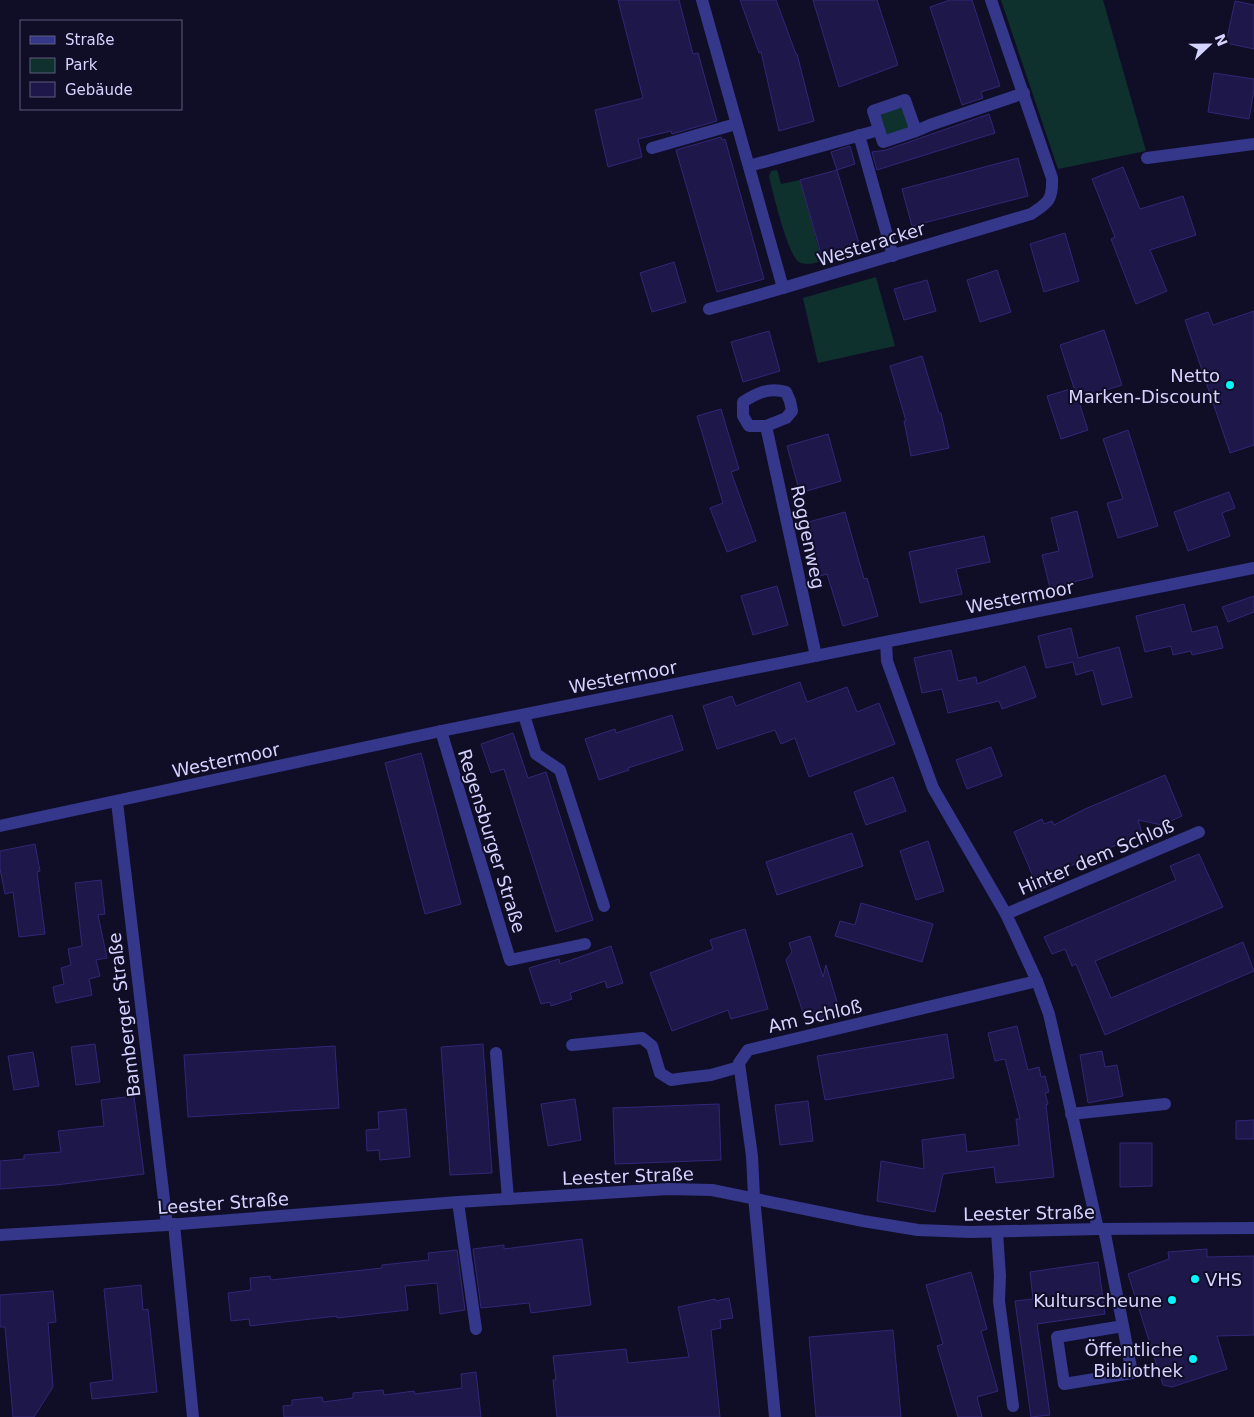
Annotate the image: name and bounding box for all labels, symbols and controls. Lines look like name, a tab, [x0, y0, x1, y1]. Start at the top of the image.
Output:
legend	[20, 20, 182, 110]
north arrow	[1184, 20, 1234, 70]
text: Straße	[65, 31, 114, 49]
text: N	[1211, 32, 1231, 49]
text: Park	[65, 56, 98, 74]
text: Gebäude	[65, 81, 133, 99]
street label: Westeracker	[814, 217, 928, 270]
place label: Netto Marken-Discount	[1068, 365, 1220, 407]
marker: Netto Marken-Discount	[1224, 379, 1236, 391]
street label: Roggenweg	[787, 483, 829, 591]
street label: Westermoor	[964, 576, 1076, 618]
street label: Westermoor	[567, 656, 679, 698]
street label: Westermoor	[170, 738, 282, 782]
street label: Regensburger Straße	[454, 747, 530, 935]
street label: Hinter dem Schloß	[1015, 815, 1177, 899]
street label: Bamberger Straße	[103, 932, 145, 1098]
street label: Am Schloß	[766, 995, 864, 1037]
street label: Leester Straße	[562, 1163, 694, 1189]
street label: Leester Straße	[157, 1188, 289, 1218]
street label: Leester Straße	[963, 1201, 1095, 1225]
place label: VHS	[1205, 1269, 1242, 1290]
marker: VHS	[1189, 1273, 1201, 1285]
place label: Kulturscheune	[1033, 1290, 1162, 1311]
marker: Kulturscheune	[1166, 1294, 1178, 1306]
place label: Öffentliche Bibliothek	[1085, 1339, 1184, 1381]
marker: Öffentliche Bibliothek	[1187, 1353, 1199, 1365]

